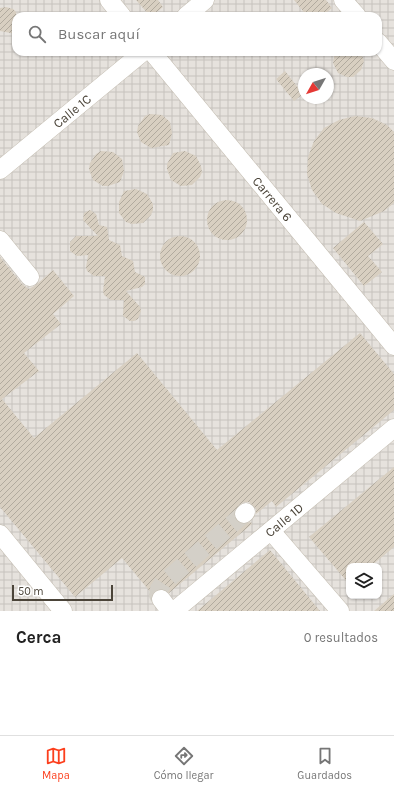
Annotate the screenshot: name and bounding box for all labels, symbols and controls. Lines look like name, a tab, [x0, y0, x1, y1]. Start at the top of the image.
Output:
search box	[12, 12, 382, 56]
icon: search	[26, 23, 48, 45]
text: Buscar aquí	[58, 25, 140, 43]
north arrow	[298, 68, 334, 104]
street label: Calle 1C	[50, 91, 94, 131]
street label: Carrera 6	[250, 174, 295, 224]
street label: Calle 1D	[262, 500, 306, 540]
map controls	[346, 563, 382, 599]
button: layers	[346, 563, 382, 599]
scale bar	[12, 583, 113, 602]
text: 50 m	[18, 585, 44, 598]
text: Cerca	[16, 627, 61, 647]
text: 0 resultados	[304, 630, 378, 645]
tab: Mapa	[42, 745, 70, 782]
tab: Cómo llegar	[154, 745, 213, 782]
tab: Guardados	[297, 745, 352, 782]

